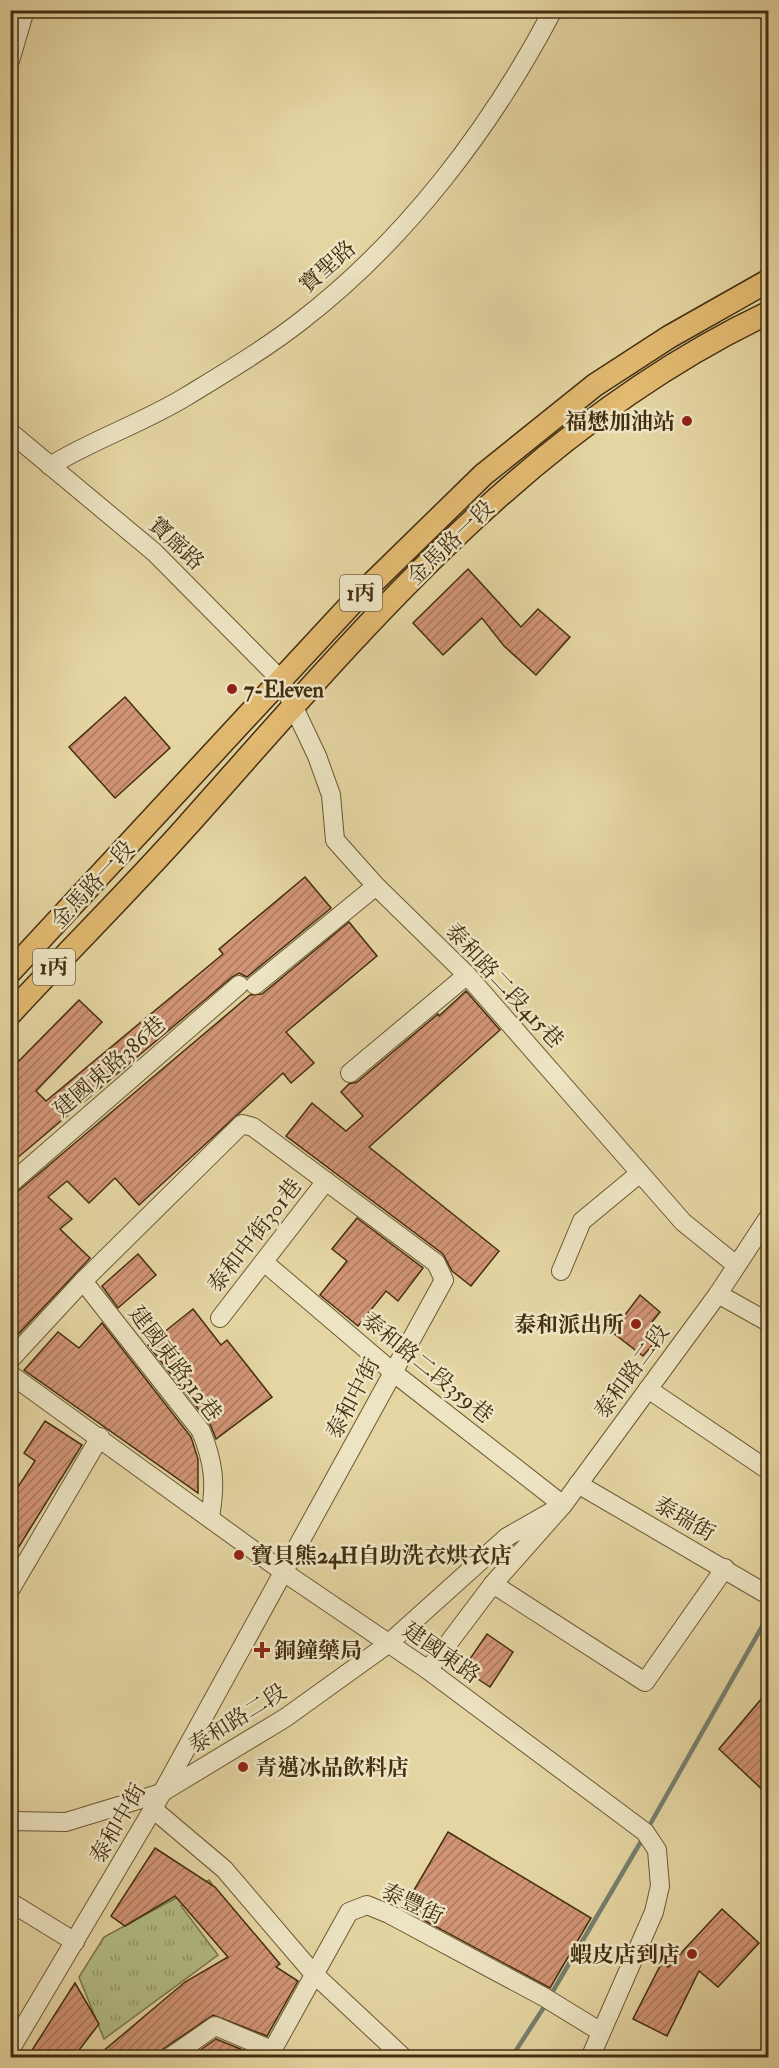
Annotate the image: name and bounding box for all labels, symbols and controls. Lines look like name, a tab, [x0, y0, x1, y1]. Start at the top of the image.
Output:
street label: 寶聖路	[294, 235, 362, 299]
place label: 福懋加油站	[565, 408, 675, 436]
marker: 福懋加油站	[680, 414, 694, 428]
street label: 金馬路一段	[401, 494, 500, 591]
street label: 寶廍路	[143, 511, 210, 576]
road number: 1丙	[340, 575, 382, 611]
place label: 7-Eleven	[244, 676, 324, 704]
marker: 7-Eleven	[225, 682, 239, 696]
street label: 金馬路一段	[45, 835, 140, 934]
street label: 泰和路二段415巷	[439, 917, 570, 1054]
road number: 1丙	[33, 949, 75, 985]
street label: 建國東路386巷	[48, 1010, 172, 1123]
street label: 泰和中街301巷	[201, 1173, 308, 1298]
street label: 建國東路312巷	[123, 1300, 228, 1427]
street label: 泰和路二段359巷	[356, 1306, 499, 1429]
place label: 泰和派出所	[514, 1311, 624, 1339]
marker: 泰和派出所	[629, 1317, 643, 1331]
street label: 泰和路二段	[588, 1319, 675, 1424]
street label: 泰和中街	[320, 1353, 386, 1444]
street label: 泰瑞街	[649, 1490, 720, 1547]
place label: 寶貝熊24H自助洗衣烘衣店	[251, 1542, 512, 1570]
marker: 寶貝熊24H自助洗衣烘衣店	[232, 1548, 246, 1562]
street label: 建國東路	[397, 1616, 486, 1690]
place label: 銅鐘藥局	[274, 1637, 362, 1665]
marker: 銅鐘藥局	[255, 1643, 269, 1657]
street label: 泰和路二段	[183, 1678, 292, 1760]
place label: 青邁冰品飲料店	[255, 1754, 409, 1782]
marker: 青邁冰品飲料店	[236, 1760, 250, 1774]
street label: 泰和中街	[84, 1778, 152, 1869]
street label: 泰豐街	[377, 1877, 448, 1931]
place label: 蝦皮店到店	[570, 1941, 680, 1969]
marker: 蝦皮店到店	[685, 1947, 699, 1961]

